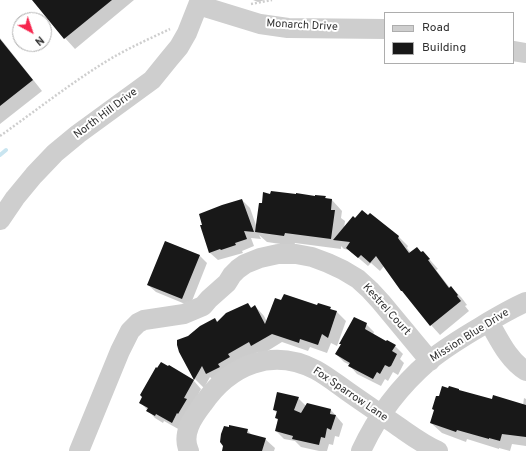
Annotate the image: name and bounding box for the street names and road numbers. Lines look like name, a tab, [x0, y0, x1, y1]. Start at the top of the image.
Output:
street label: Monarch Drive	[266, 18, 338, 34]
street label: North Hill Drive	[72, 86, 140, 142]
street label: Kestrel Court	[359, 281, 413, 339]
street label: Mission Blue Drive	[428, 306, 512, 366]
street label: Fox Sparrow Lane	[310, 365, 390, 425]

